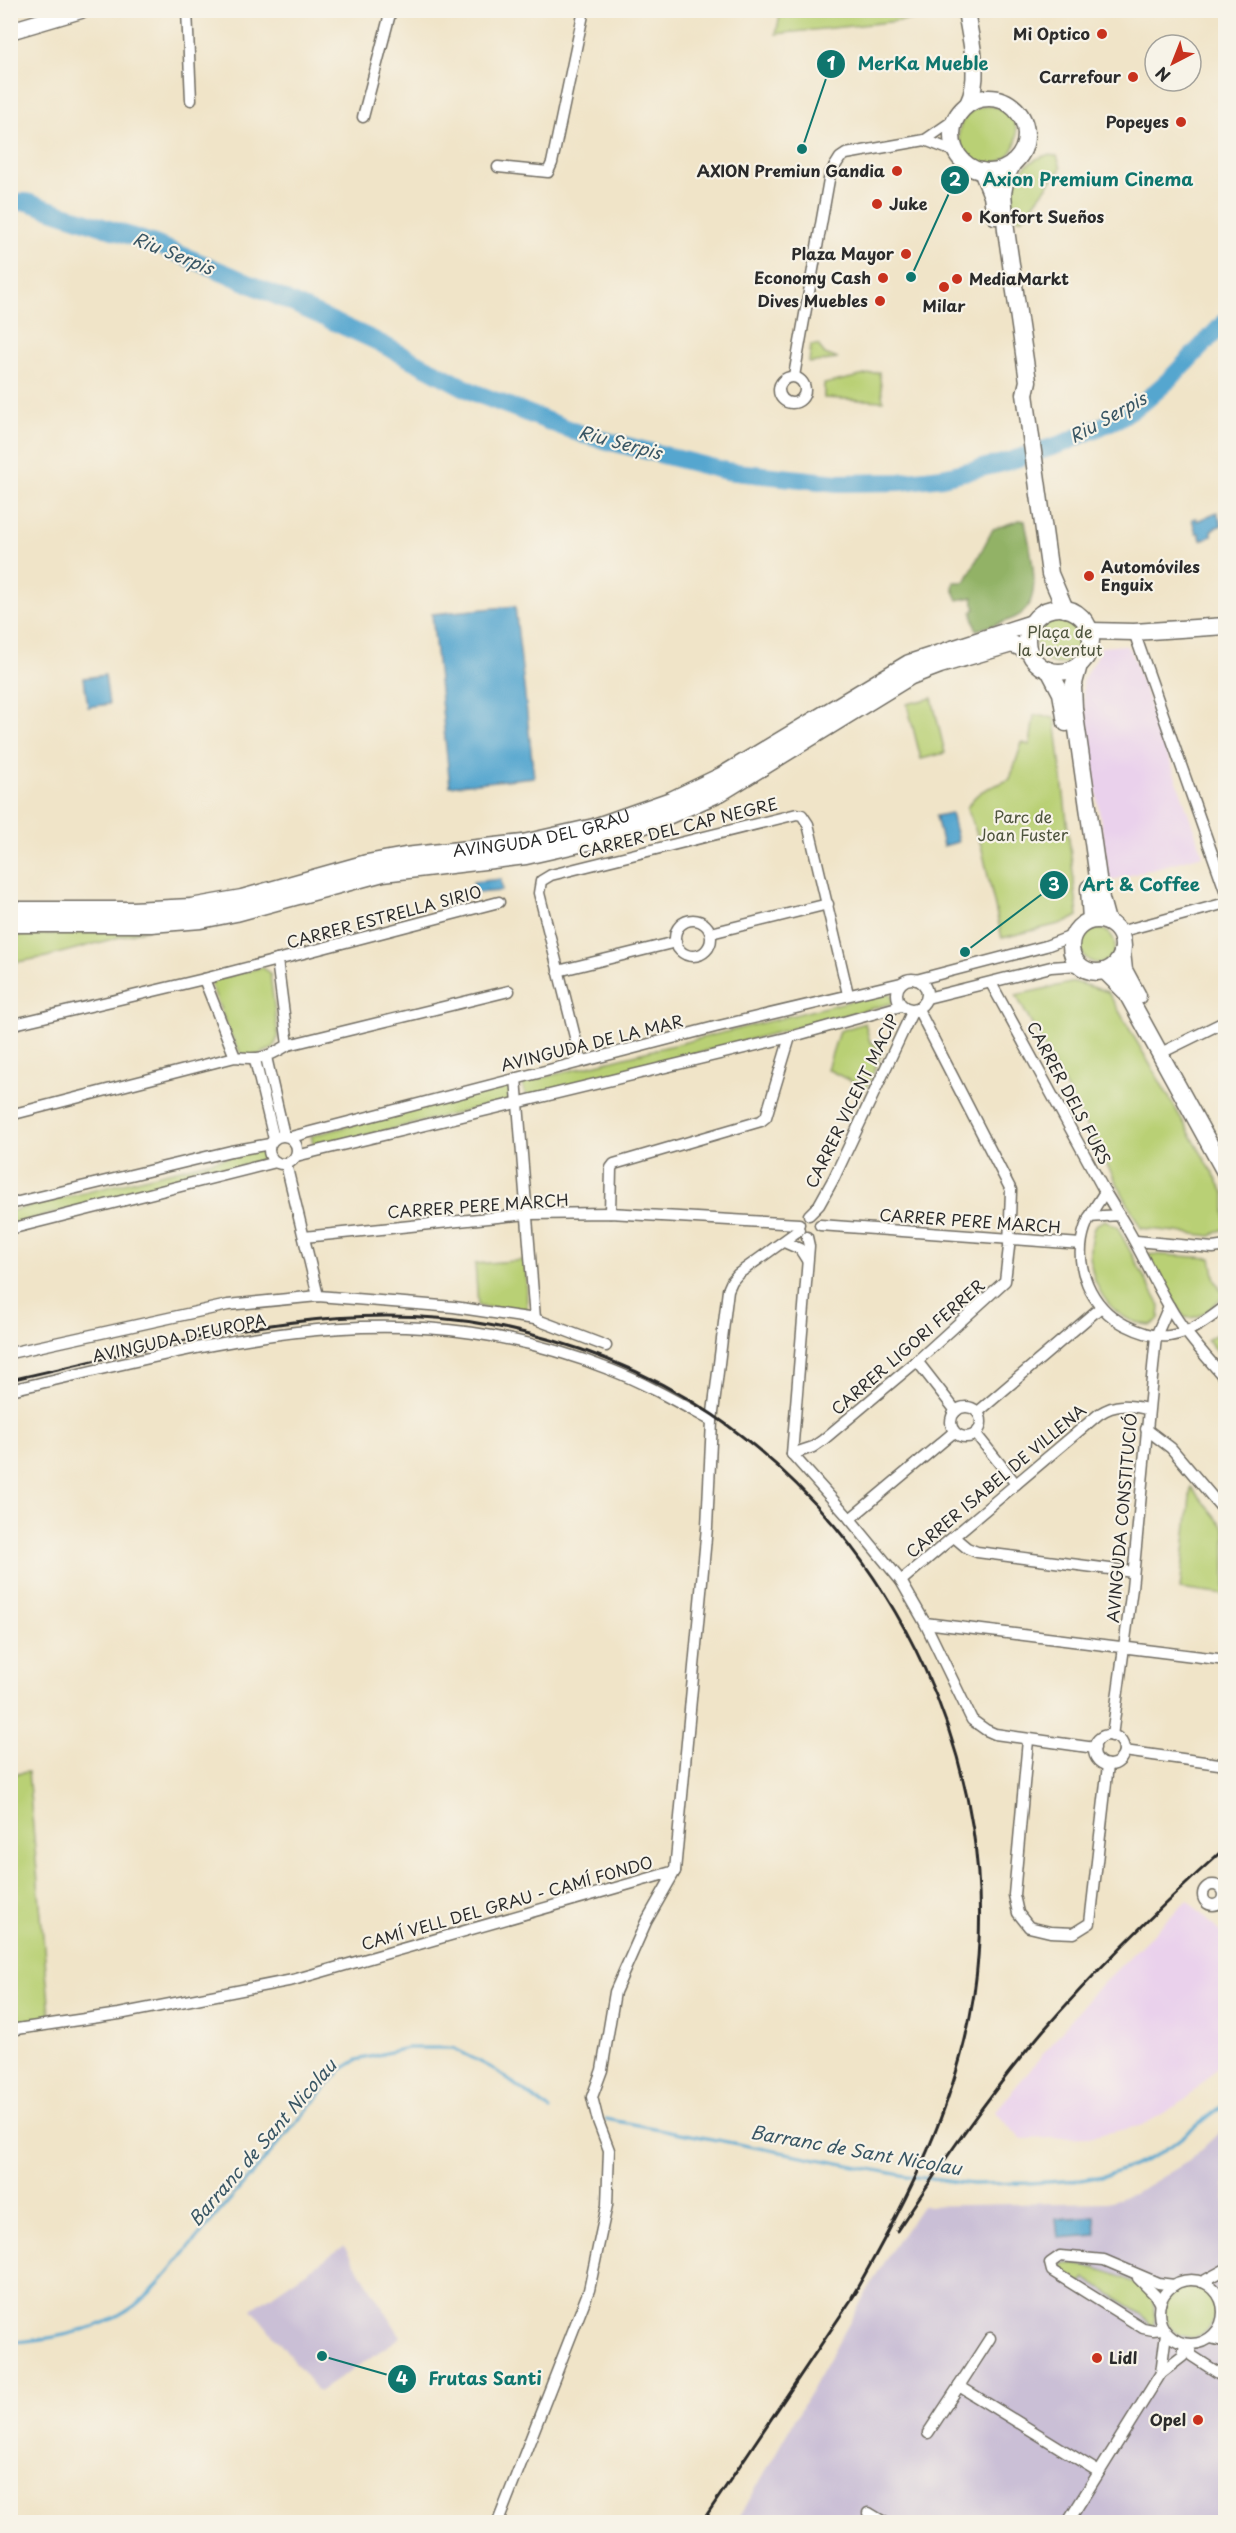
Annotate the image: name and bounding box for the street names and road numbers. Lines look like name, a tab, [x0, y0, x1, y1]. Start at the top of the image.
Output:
street label: CARRER DEL CAP NEGRE	[576, 791, 780, 863]
street label: AVINGUDA DEL GRAU	[451, 802, 633, 862]
street label: CARRER ESTRELLA SIRIO	[283, 878, 484, 954]
street label: AVINGUDA DE LA MAR	[498, 1008, 686, 1076]
street label: CARRER VICENT MACIP	[798, 1009, 904, 1192]
street label: CARRER DELS FURS	[1022, 1017, 1118, 1168]
street label: CARRER PERE MARCH	[386, 1187, 569, 1223]
street label: CARRER PERE MARCH	[879, 1202, 1062, 1238]
street label: CARRER LIGORI FERRER	[825, 1273, 989, 1420]
street label: AVINGUDA D'EUROPA	[90, 1307, 268, 1367]
street label: CARRER ISABEL DE VILLENA	[900, 1397, 1091, 1563]
street label: AVINGUDA CONSTITUCIÓ	[1100, 1412, 1142, 1624]
street label: CAMÍ VELL DEL GRAU - CAMÍ FONDO	[358, 1849, 655, 1955]

